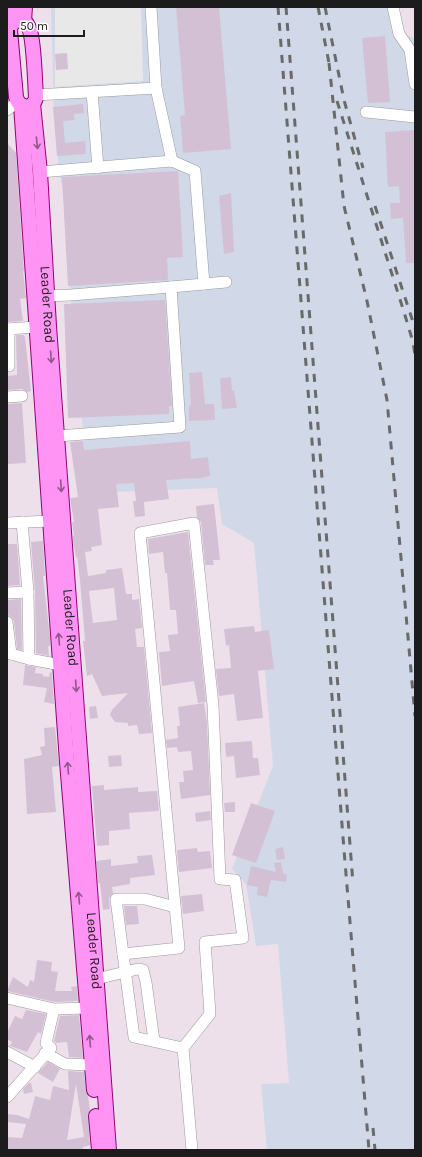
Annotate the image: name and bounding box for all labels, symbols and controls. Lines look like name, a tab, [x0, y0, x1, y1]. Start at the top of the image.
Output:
scale bar	[14, 12, 84, 38]
text: 50 m	[20, 19, 48, 33]
one-way arrow	[34, 136, 41, 149]
street label: Leader Road	[37, 265, 59, 344]
one-way arrow	[48, 350, 55, 363]
one-way arrow	[57, 479, 64, 492]
street label: Leader Road	[60, 588, 82, 667]
one-way arrow	[56, 633, 63, 646]
one-way arrow	[72, 679, 79, 692]
one-way arrow	[64, 762, 72, 775]
one-way arrow	[75, 892, 83, 905]
street label: Leader Road	[83, 911, 106, 990]
one-way arrow	[86, 1035, 93, 1048]

